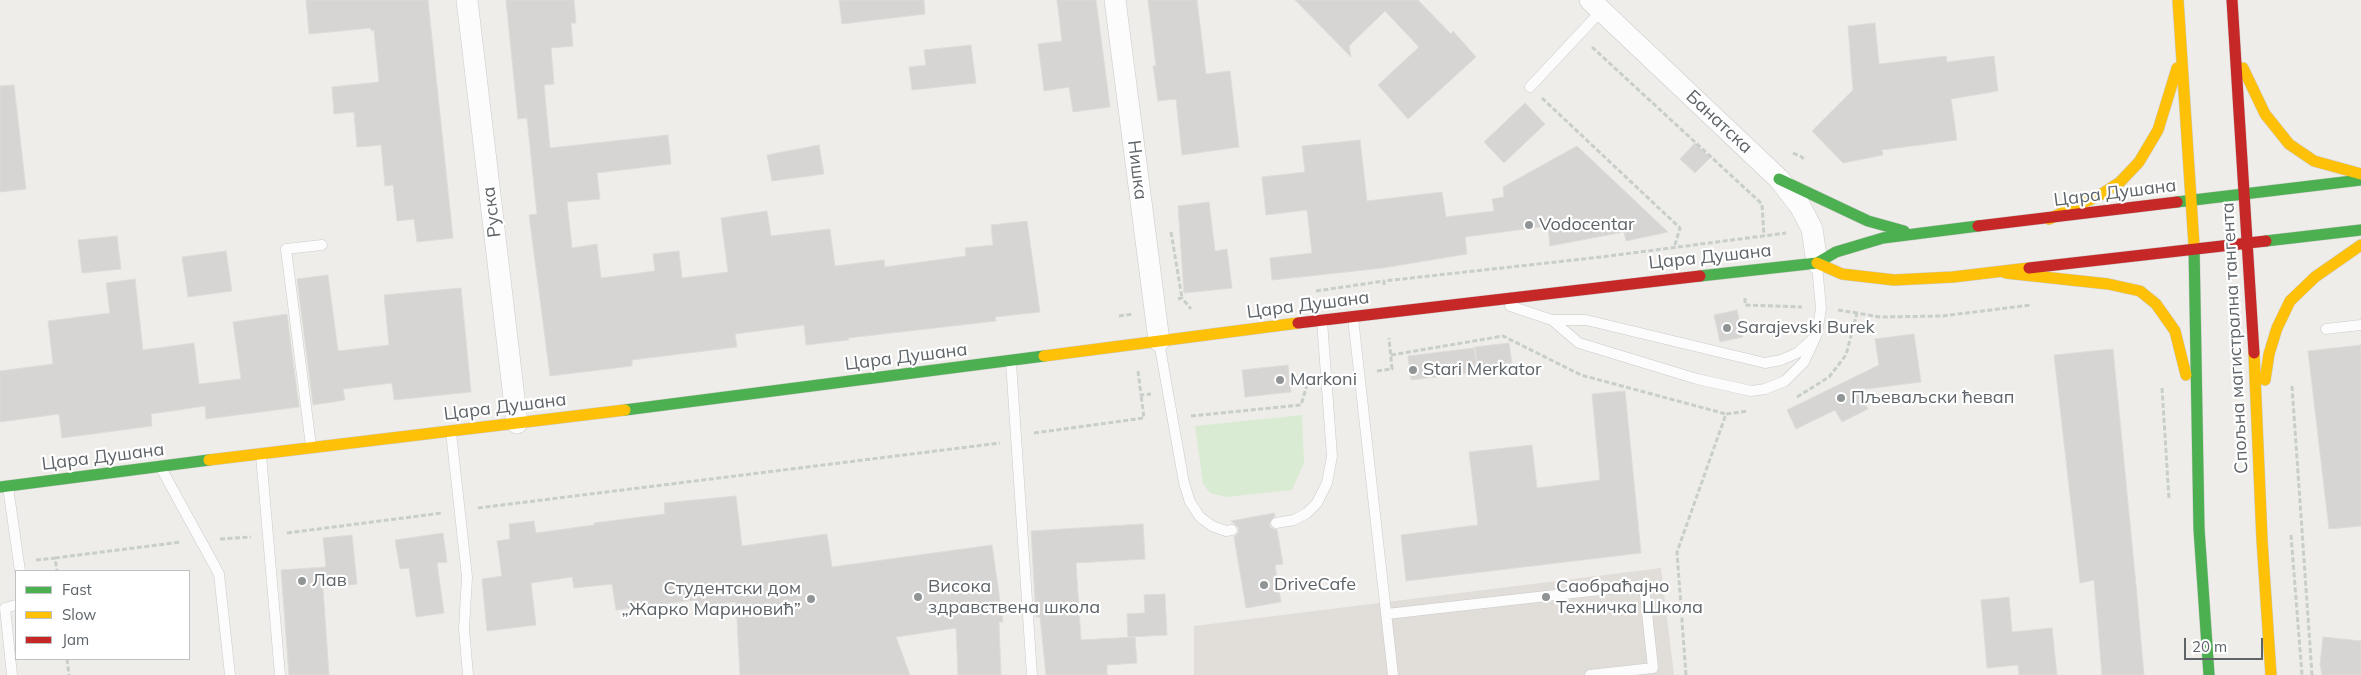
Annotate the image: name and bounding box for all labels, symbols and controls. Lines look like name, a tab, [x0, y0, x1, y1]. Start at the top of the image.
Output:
street label: Банатска	[1681, 86, 1757, 158]
street label: Нишка	[1123, 139, 1151, 201]
street label: Цара Душана	[2052, 175, 2178, 211]
street label: Руска	[478, 185, 506, 239]
street label: Спољна магистрална тангента	[2217, 202, 2253, 474]
place label: Vodocentar	[1539, 214, 1635, 236]
marker: Vodocentar	[1523, 219, 1535, 231]
street label: Цара Душана	[1648, 240, 1772, 274]
street label: Цара Душана	[1245, 287, 1371, 323]
place label: Sarajevski Burek	[1737, 317, 1875, 339]
marker: Sarajevski Burek	[1721, 322, 1733, 334]
street label: Цара Душана	[843, 339, 969, 375]
place label: Stari Merkator	[1423, 359, 1542, 381]
marker: Stari Merkator	[1407, 364, 1419, 376]
place label: Markoni	[1290, 369, 1357, 391]
marker: Markoni	[1274, 374, 1286, 386]
place label: Пљеваљски ћевап	[1851, 387, 2015, 409]
street label: Цара Душана	[442, 389, 568, 425]
marker: Пљеваљски ћевап	[1835, 392, 1847, 404]
street label: Цара Душана	[40, 439, 166, 475]
legend	[15, 570, 190, 660]
place label: Лав	[312, 570, 347, 592]
place label: DriveCafe	[1274, 574, 1356, 596]
marker: Лав	[296, 575, 308, 587]
place label: Висока здравствена школа	[928, 576, 1100, 618]
place label: Саобраћајно Техничка Школа	[1556, 576, 1703, 618]
place label: Студентски дом „Жарко Мариновић”	[622, 578, 801, 620]
marker: DriveCafe	[1258, 579, 1270, 591]
text: Fast	[62, 580, 92, 599]
marker: Висока здравствена школа	[912, 591, 924, 603]
marker: Саобраћајно Техничка Школа	[1540, 591, 1552, 603]
marker: Студентски дом „Жарко Мариновић”	[805, 593, 817, 605]
text: Slow	[62, 605, 96, 624]
scale bar	[2186, 628, 2265, 660]
text: Jam	[62, 630, 89, 649]
text: 20 m	[2192, 637, 2227, 656]

